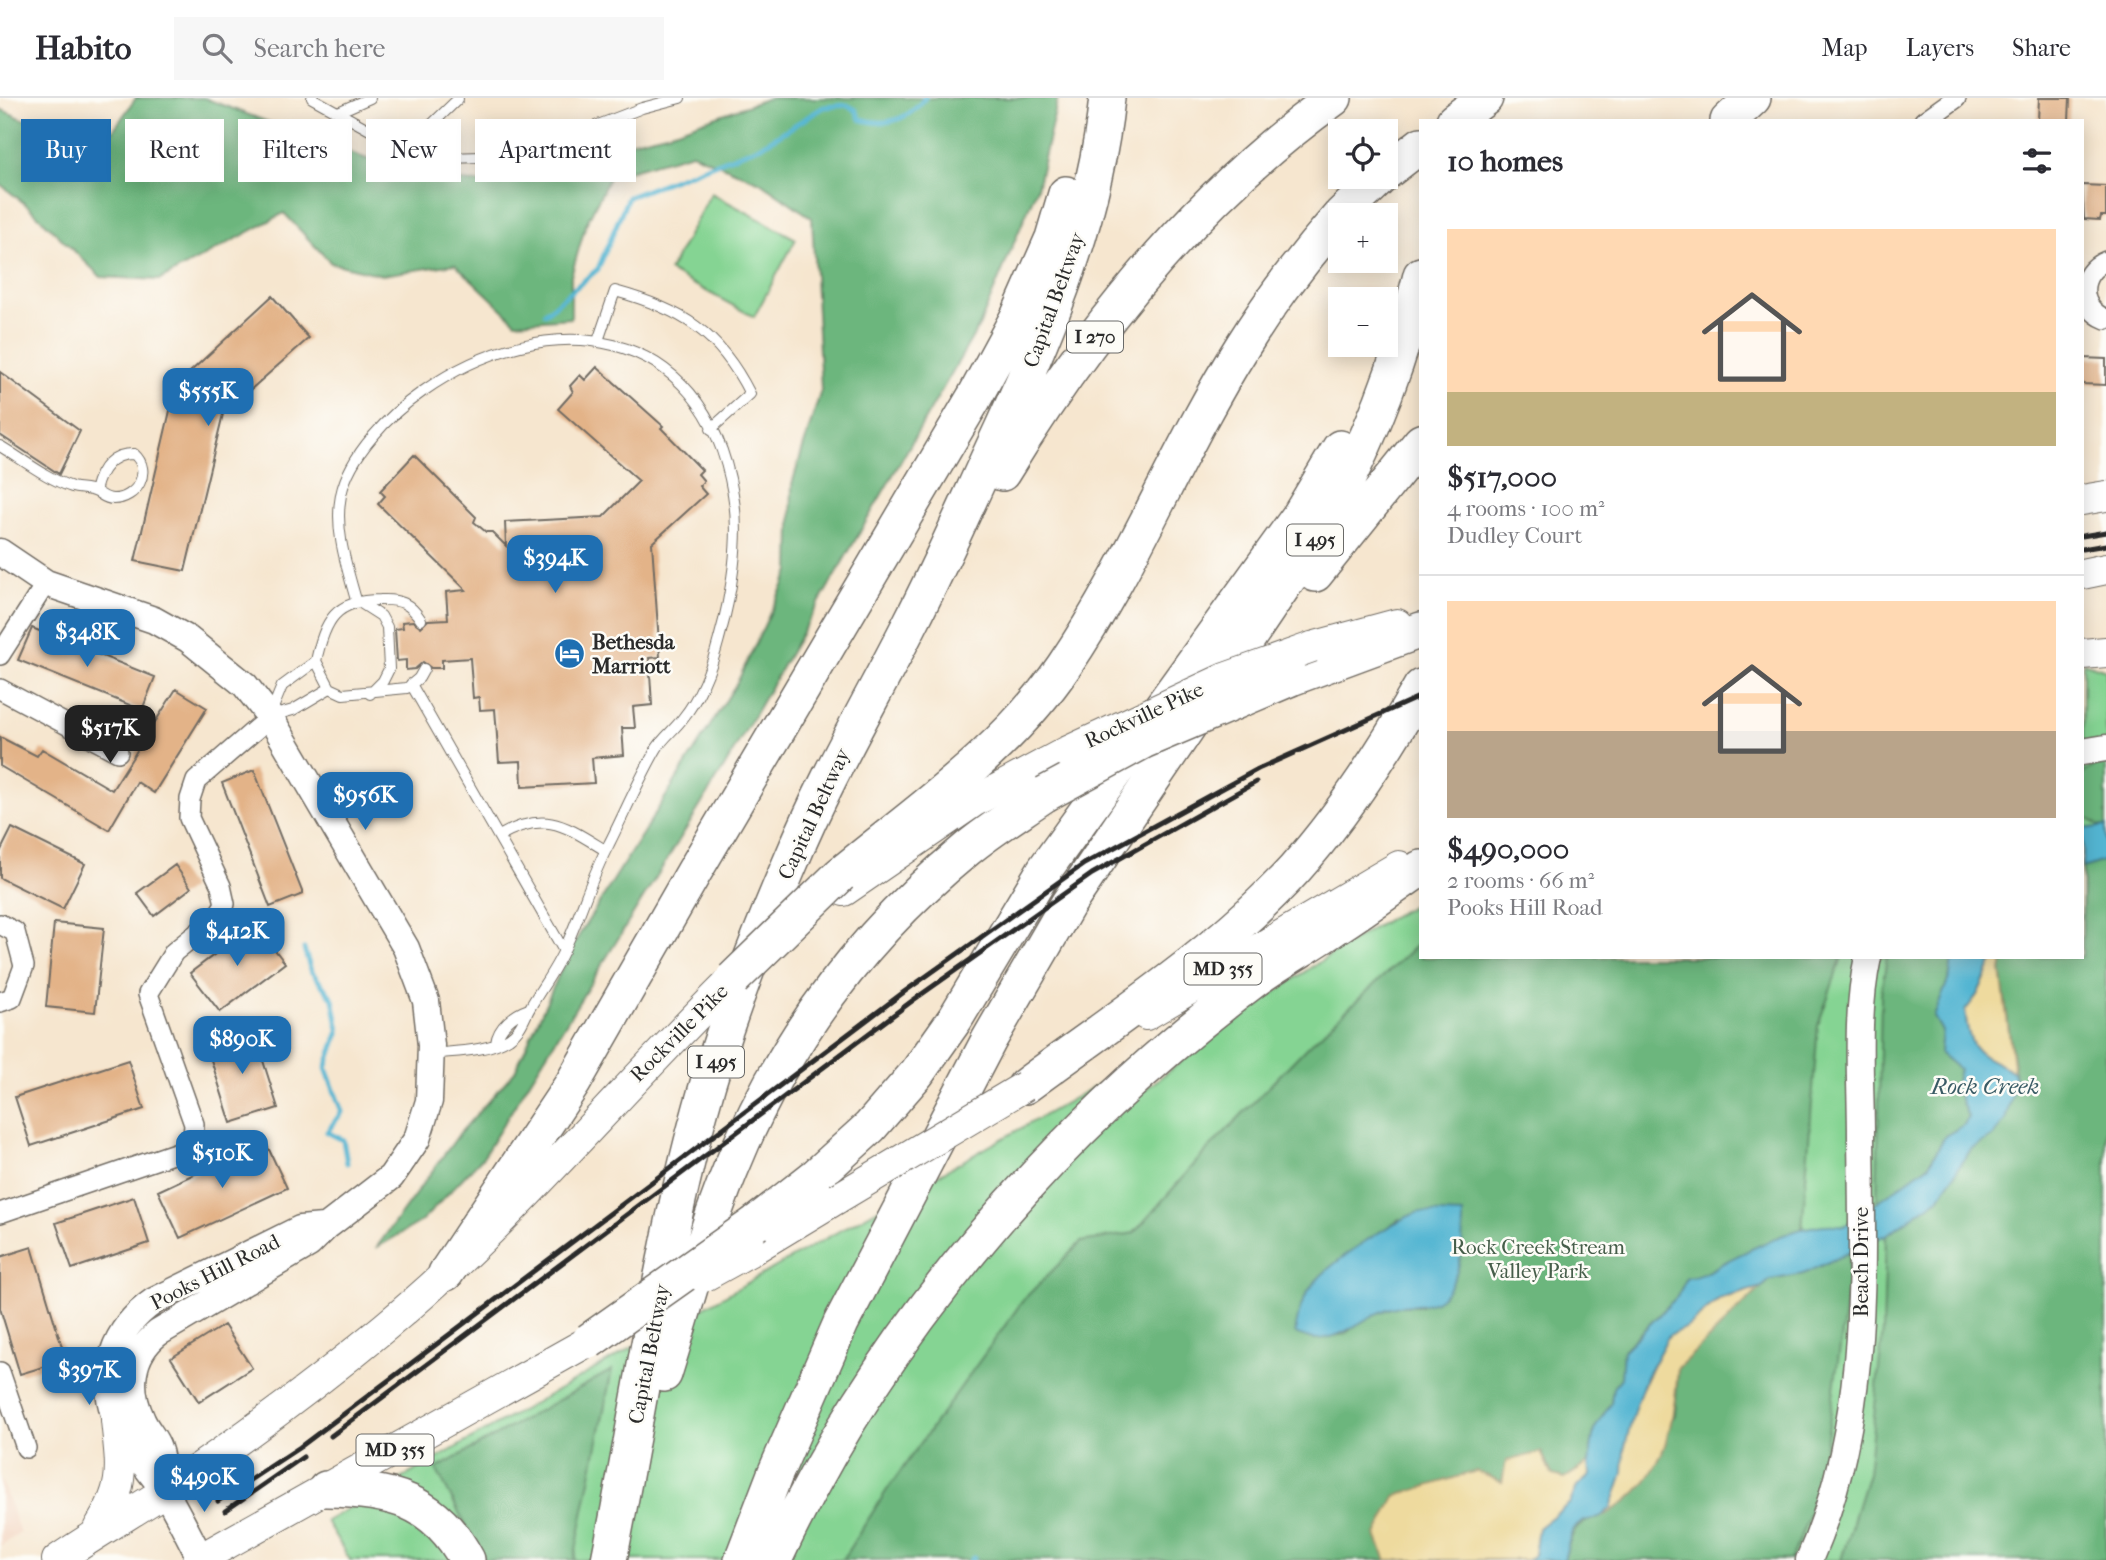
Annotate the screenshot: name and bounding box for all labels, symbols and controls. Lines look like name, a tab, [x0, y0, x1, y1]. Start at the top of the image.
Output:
search box	[174, 17, 664, 80]
text: Habito	[35, 29, 132, 68]
icon: search	[198, 29, 236, 67]
text: Search here	[254, 33, 385, 64]
text: Map	[1822, 34, 1868, 62]
text: Layers	[1906, 34, 1974, 62]
text: Share	[2012, 34, 2071, 62]
chip: Buy	[21, 119, 111, 182]
chip: Rent	[125, 119, 224, 182]
chip: Filters	[238, 119, 352, 182]
chip: New	[366, 119, 461, 182]
chip: Apartment	[475, 119, 636, 182]
map controls	[1328, 119, 1398, 357]
button: locate	[1328, 119, 1398, 189]
icon: filters	[2018, 142, 2056, 180]
text: 10 homes	[1447, 144, 1563, 179]
button: +	[1328, 203, 1398, 273]
street label: Capital Beltway	[1018, 228, 1090, 371]
icon: home	[1689, 274, 1815, 400]
button: −	[1328, 287, 1398, 357]
road number: I 270	[1067, 322, 1123, 353]
pin: $555K	[159, 368, 257, 428]
text: $555K	[179, 377, 237, 404]
text: $517,000	[1447, 460, 1557, 495]
text: 4 rooms · 100 m²	[1447, 495, 1605, 522]
text: Dudley Court	[1447, 522, 1582, 549]
road number: I 495	[1287, 524, 1343, 556]
pin: $394K	[506, 536, 604, 595]
text: $394K	[523, 544, 587, 571]
pin: $348K	[38, 610, 136, 669]
text: $348K	[55, 618, 119, 645]
place label: Bethesda Marriott	[591, 630, 676, 678]
hotel icon: Bethesda Marriott	[552, 637, 586, 671]
icon: home	[1689, 646, 1815, 772]
street label: Rockville Pike	[1081, 677, 1207, 753]
pin: $517K	[61, 706, 159, 765]
text: $517K	[81, 714, 139, 741]
street label: Capital Beltway	[773, 744, 855, 883]
pin: $956K	[316, 772, 414, 832]
text: $956K	[333, 781, 397, 808]
text: $490,000	[1447, 832, 1569, 867]
text: 2 rooms · 66 m²	[1447, 867, 1594, 894]
text: Pooks Hill Road	[1447, 894, 1603, 921]
pin: $412K	[188, 908, 286, 968]
text: $412K	[206, 917, 269, 944]
road number: MD 355	[1184, 954, 1262, 984]
street label: Rockville Pike	[625, 979, 733, 1087]
pin: $890K	[193, 1016, 291, 1076]
text: $890K	[209, 1025, 275, 1052]
road number: I 495	[688, 1046, 744, 1078]
water label: Rock Creek	[1929, 1073, 2039, 1100]
pin: $510K	[173, 1130, 271, 1190]
text: $510K	[192, 1139, 252, 1166]
street label: Beach Drive	[1849, 1207, 1873, 1317]
street label: Pooks Hill Road	[146, 1229, 284, 1315]
park label: Rock Creek Stream Valley Park	[1451, 1235, 1625, 1283]
street label: Capital Beltway	[624, 1281, 674, 1426]
pin: $397K	[40, 1348, 138, 1407]
text: $397K	[58, 1356, 120, 1383]
road number: MD 355	[356, 1434, 434, 1466]
pin: $490K	[155, 1454, 253, 1514]
text: $490K	[170, 1463, 238, 1490]

